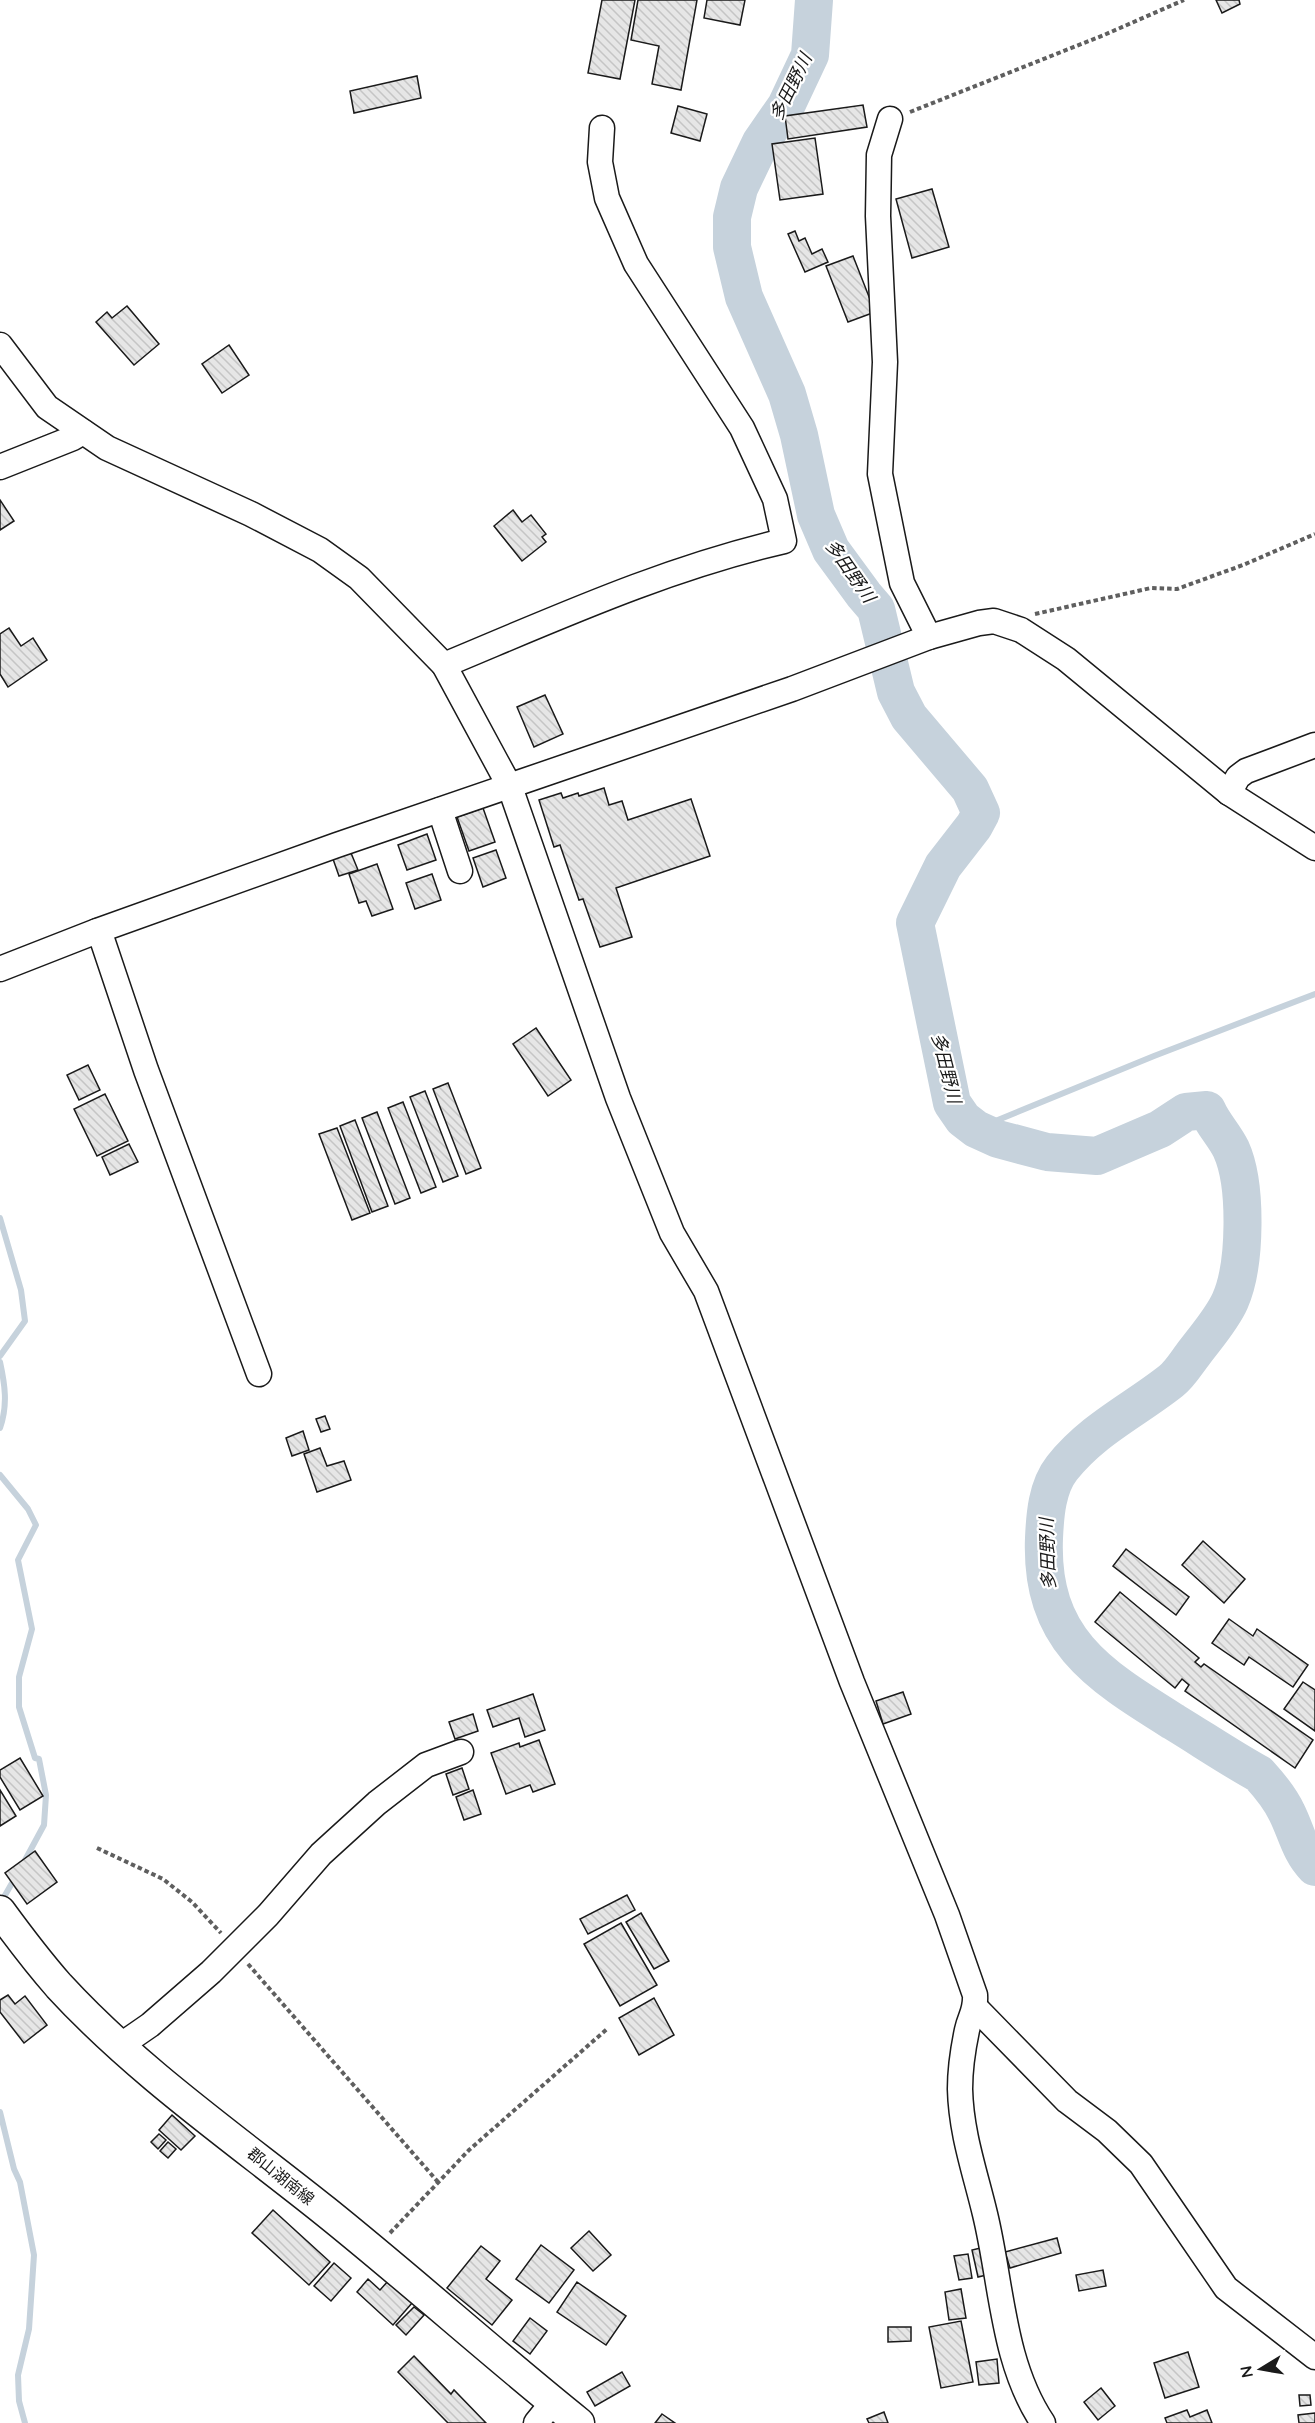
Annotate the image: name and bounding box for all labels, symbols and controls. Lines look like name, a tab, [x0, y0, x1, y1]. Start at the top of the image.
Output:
water label: 多田野川	[764, 48, 818, 124]
water label: 多田野川	[820, 535, 882, 608]
water label: 多田野川	[927, 1030, 967, 1108]
water label: 多田野川	[1035, 1516, 1060, 1590]
street label: 郡山湖南線	[244, 2143, 318, 2209]
north arrow	[1231, 2339, 1291, 2399]
text: N	[1235, 2364, 1257, 2380]

